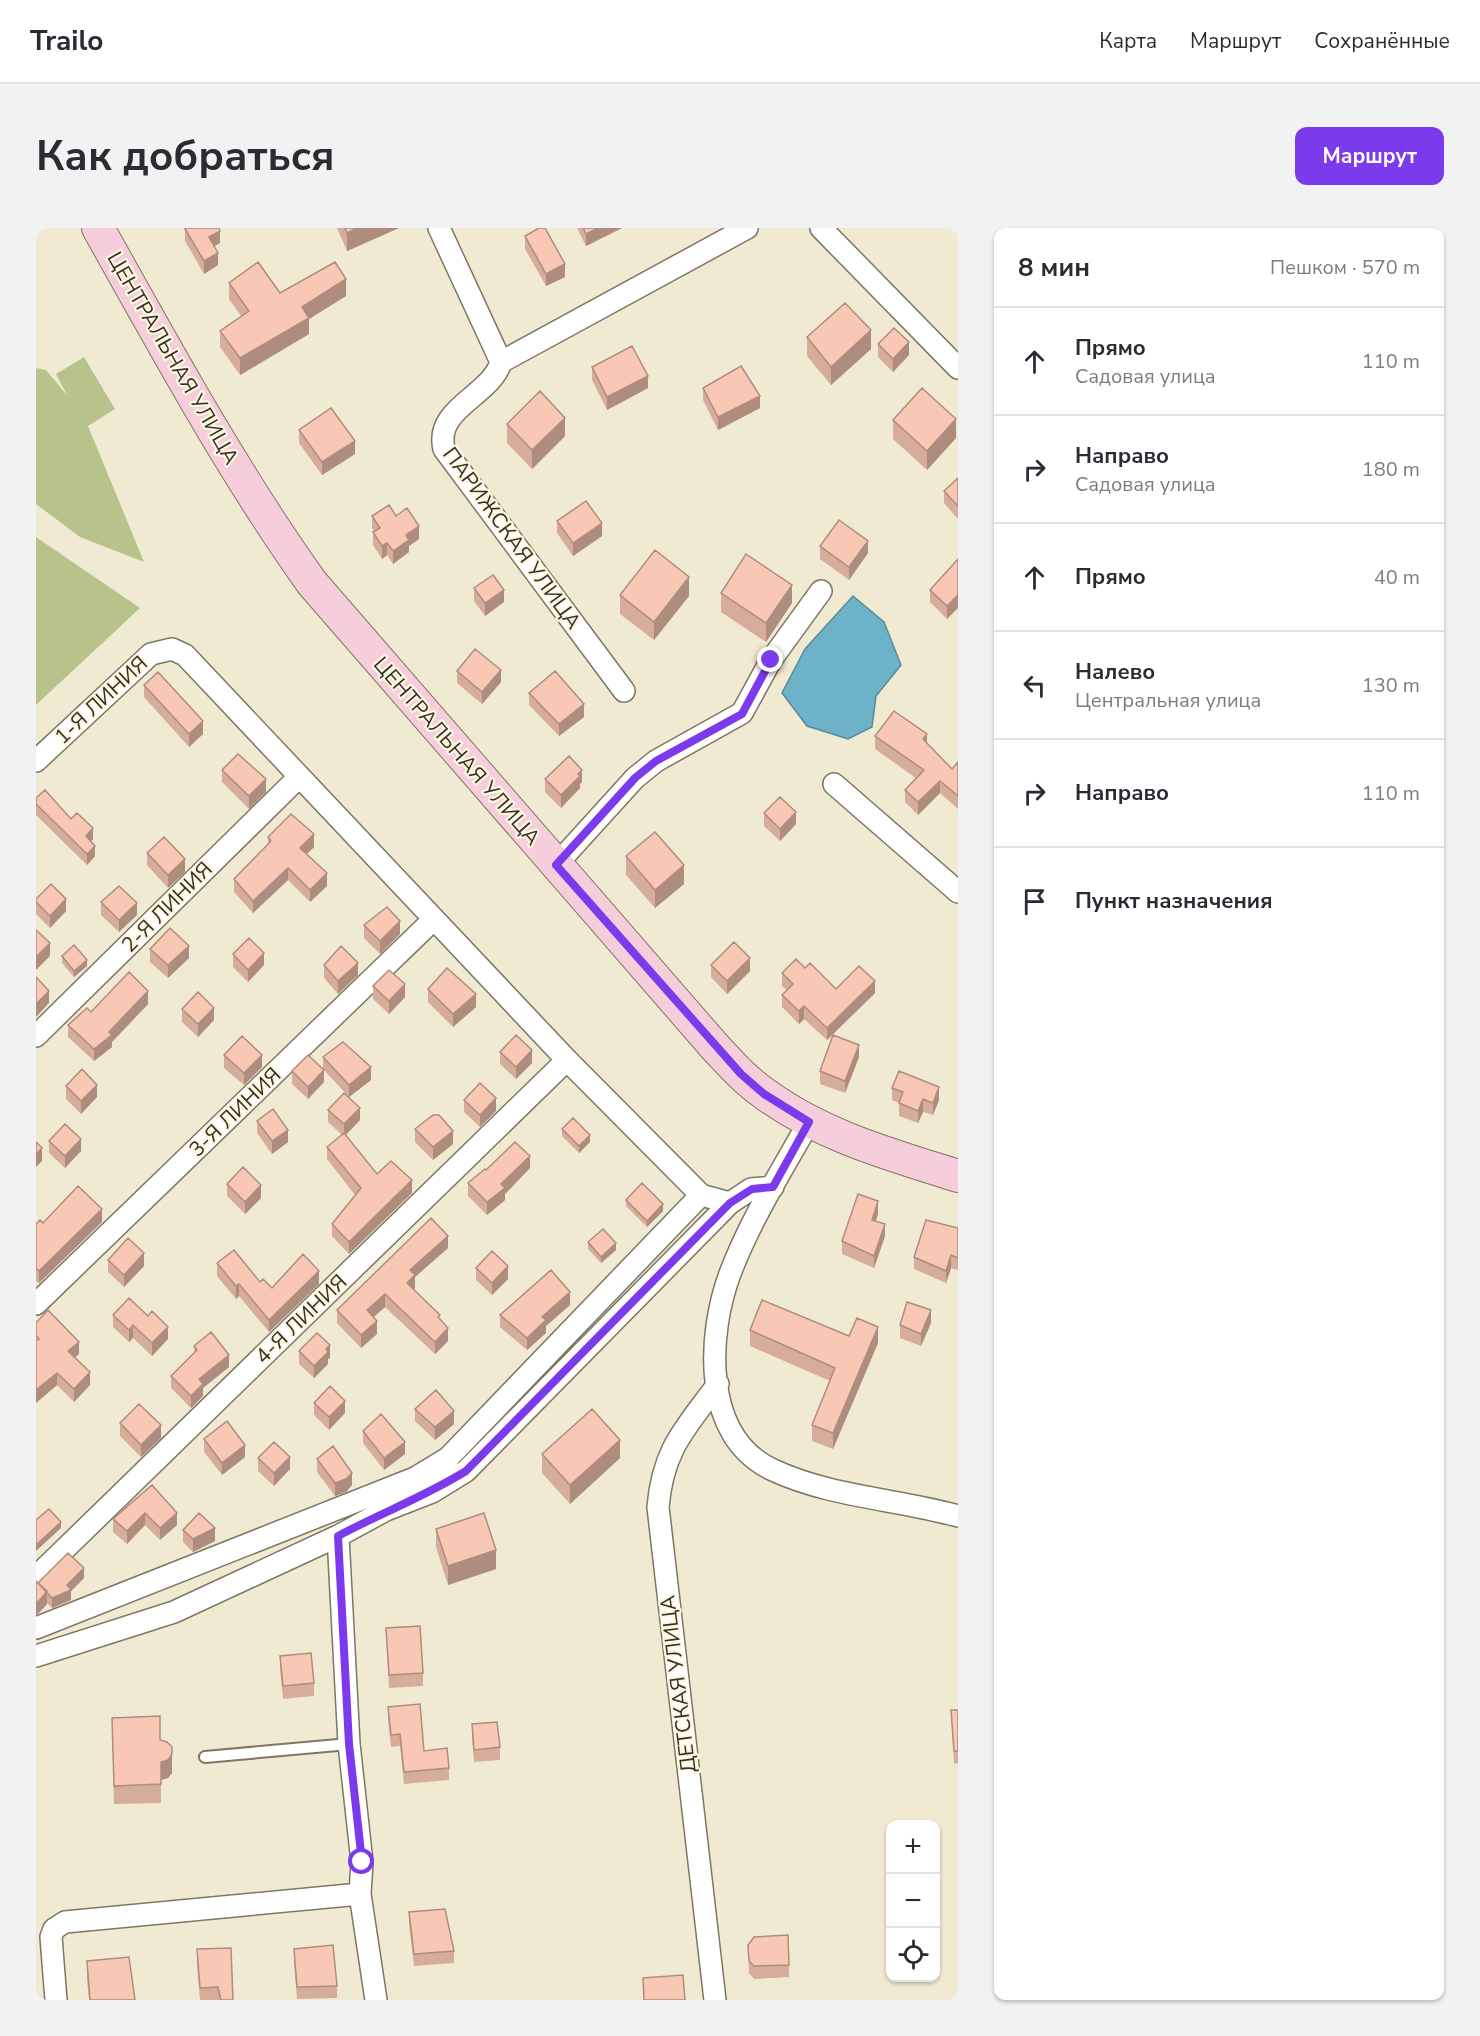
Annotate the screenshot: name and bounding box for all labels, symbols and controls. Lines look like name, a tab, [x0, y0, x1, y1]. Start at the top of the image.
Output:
text: Trailo	[30, 22, 103, 60]
text: Карта	[1099, 27, 1157, 55]
text: Маршрут	[1190, 27, 1281, 55]
text: Сохранённые	[1314, 27, 1450, 55]
button: Маршрут	[1295, 127, 1444, 185]
text: Как добраться	[36, 128, 335, 185]
street label: ЦЕНТРАЛЬНАЯ УЛИЦА	[101, 247, 245, 469]
text: 8 мин	[1018, 250, 1090, 285]
text: Пешком · 570 m	[1270, 254, 1420, 281]
text: Прямо	[1075, 333, 1146, 363]
icon: ahead	[1018, 345, 1051, 378]
text: 110 m	[1362, 348, 1420, 375]
text: Садовая улица	[1075, 363, 1216, 390]
street label: ПАРИЖСКАЯ УЛИЦА	[436, 441, 588, 635]
text: Направо	[1075, 441, 1169, 471]
icon: right	[1018, 453, 1051, 486]
text: 180 m	[1362, 456, 1420, 483]
text: Садовая улица	[1075, 471, 1216, 498]
icon: ahead	[1018, 561, 1051, 594]
text: Прямо	[1075, 562, 1146, 592]
text: 40 m	[1374, 564, 1420, 591]
route end	[757, 646, 783, 672]
street label: 1-Я ЛИНИЯ	[48, 650, 154, 750]
street label: ЦЕНТРАЛЬНАЯ УЛИЦА	[367, 651, 547, 851]
text: Налево	[1075, 657, 1155, 687]
icon: left	[1018, 669, 1051, 702]
text: 130 m	[1362, 672, 1420, 699]
text: Центральная улица	[1075, 687, 1261, 714]
icon: right	[1018, 777, 1051, 810]
text: Направо	[1075, 778, 1169, 808]
text: 110 m	[1362, 780, 1420, 807]
street label: 2-Я ЛИНИЯ	[115, 855, 219, 959]
icon: arrive	[1018, 885, 1051, 918]
text: Пункт назначения	[1075, 886, 1273, 916]
street label: 3-Я ЛИНИЯ	[183, 1061, 287, 1163]
street label: 4-Я ЛИНИЯ	[249, 1268, 353, 1370]
street label: ДЕТСКАЯ УЛИЦА	[653, 1594, 703, 1774]
map controls	[886, 1820, 940, 1982]
button: +	[886, 1820, 940, 1874]
route start	[348, 1848, 374, 1874]
button: −	[886, 1874, 940, 1928]
button: locate	[886, 1928, 940, 1982]

